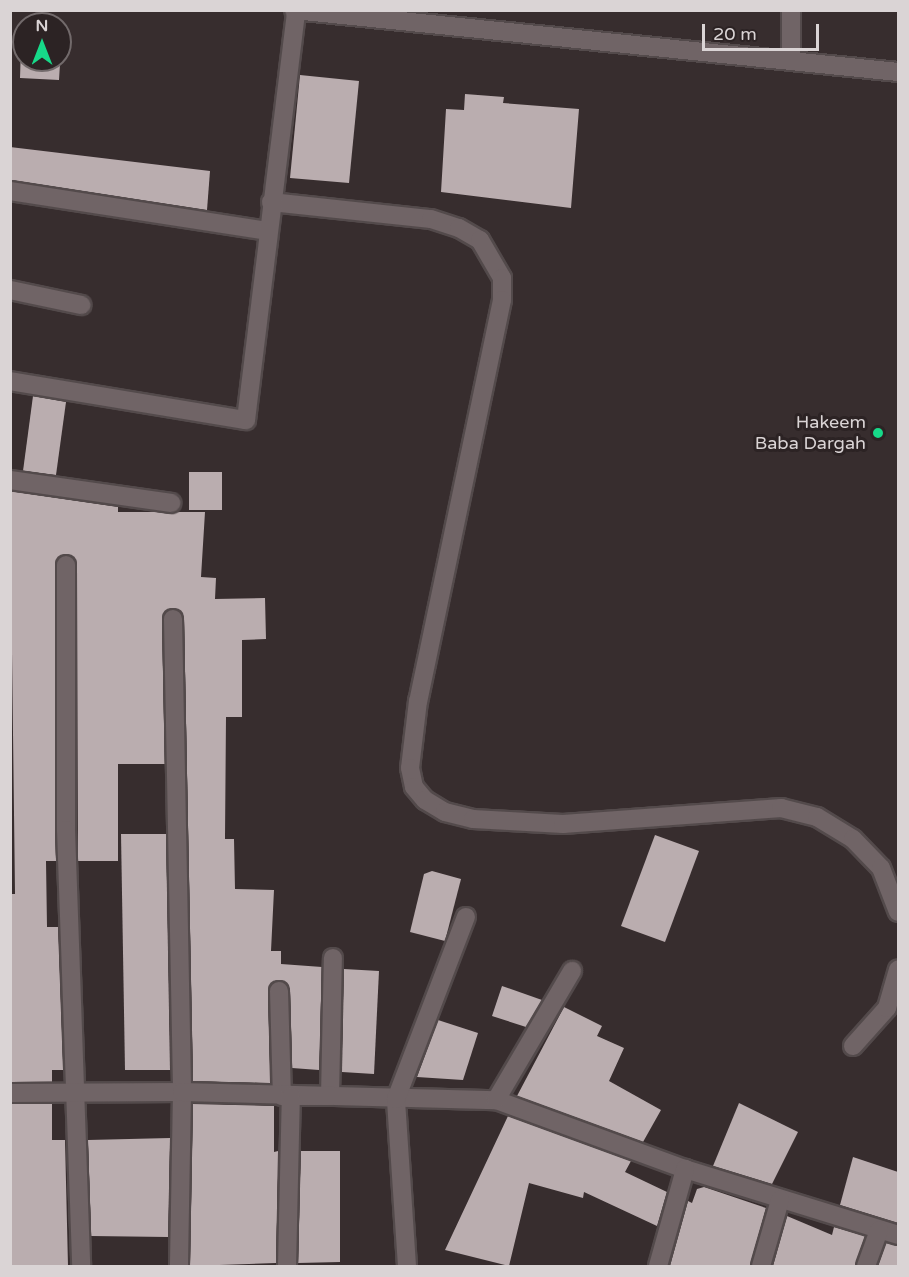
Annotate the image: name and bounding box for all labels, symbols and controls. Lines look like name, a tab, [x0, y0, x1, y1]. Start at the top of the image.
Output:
north arrow	[12, 12, 72, 72]
scale bar	[705, 12, 822, 50]
text: N	[36, 16, 48, 36]
text: 20 m	[713, 23, 757, 45]
place label: Hakeem Baba Dargah	[755, 412, 866, 454]
marker: Hakeem Baba Dargah	[871, 426, 885, 440]

